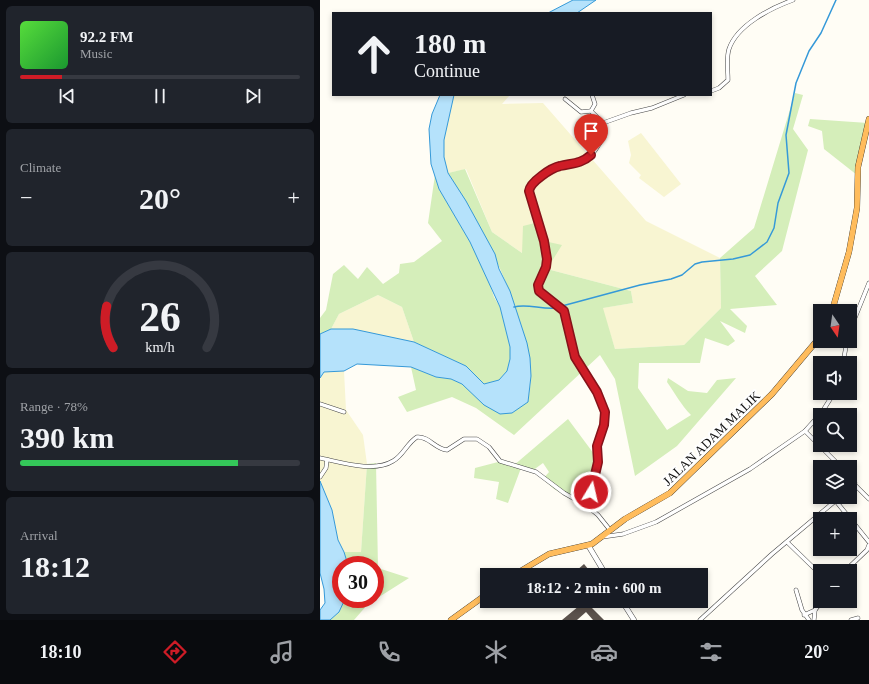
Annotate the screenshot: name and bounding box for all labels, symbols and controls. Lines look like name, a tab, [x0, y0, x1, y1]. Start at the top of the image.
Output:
icon: ahead	[348, 28, 400, 80]
text: 180 m	[414, 28, 486, 59]
text: 92.2 FM	[80, 29, 133, 45]
text: Music	[80, 46, 113, 61]
text: Continue	[414, 61, 480, 81]
icon: previous	[56, 85, 78, 107]
icon: pause	[149, 85, 171, 107]
icon: next	[242, 85, 264, 107]
pin	[574, 114, 608, 155]
icon: arrive	[580, 120, 602, 142]
text: Climate	[20, 160, 61, 175]
text: 20°	[139, 182, 181, 215]
text: −	[20, 185, 32, 210]
text: +	[288, 185, 300, 210]
text: 26	[139, 294, 181, 340]
north arrow	[813, 304, 857, 348]
map controls	[813, 304, 857, 608]
text: km/h	[145, 339, 175, 355]
button: sound	[813, 356, 857, 400]
street label: JALAN ADAM MALIK	[660, 388, 763, 489]
text: Range · 78%	[20, 399, 88, 414]
button: search	[813, 408, 857, 452]
text: 390 km	[20, 421, 114, 454]
button: layers	[813, 460, 857, 504]
position arrow	[570, 471, 612, 513]
button: +	[813, 512, 857, 556]
text: Arrival	[20, 528, 58, 543]
text: 18:12	[20, 550, 90, 583]
speed limit sign: 30	[332, 556, 384, 608]
button: −	[813, 564, 857, 608]
text: 18:12 · 2 min · 600 m	[527, 580, 662, 596]
icon: directions	[161, 638, 189, 666]
icon: music	[268, 638, 296, 666]
icon: phone	[375, 638, 403, 666]
icon: climate	[482, 638, 510, 666]
icon: car	[590, 638, 618, 666]
icon: filters	[697, 638, 725, 666]
text: 18:10	[40, 642, 82, 662]
text: 20°	[804, 642, 829, 662]

